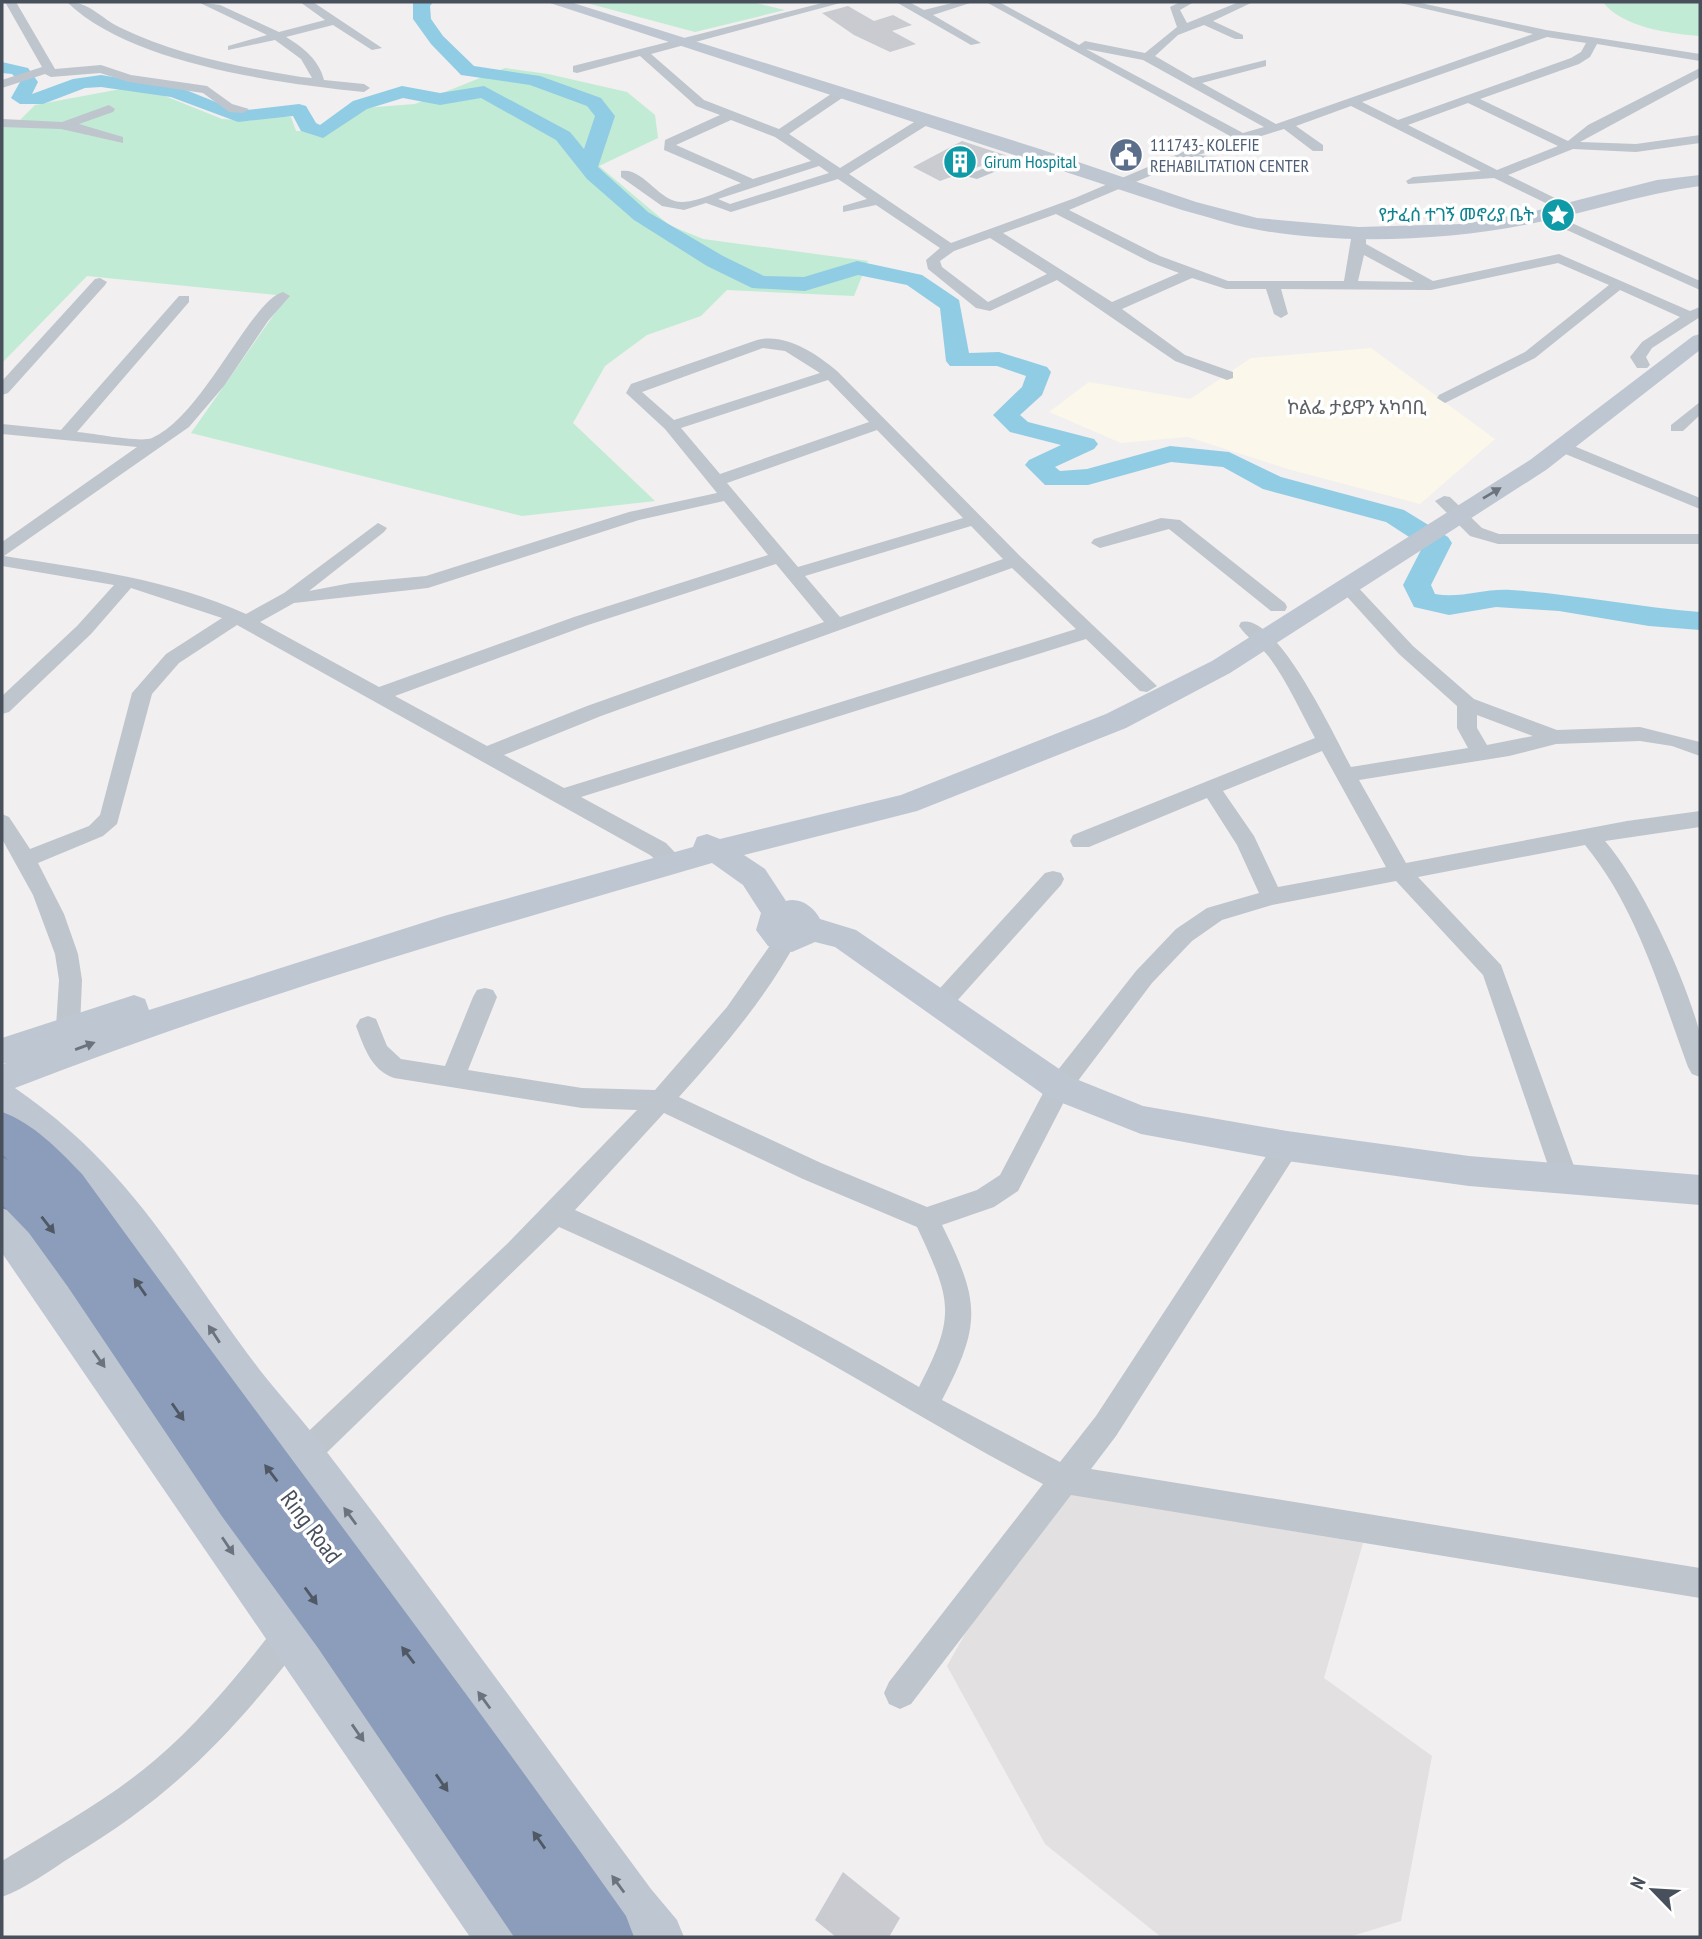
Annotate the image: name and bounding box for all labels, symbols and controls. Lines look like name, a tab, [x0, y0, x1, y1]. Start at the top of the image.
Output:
place label: 111743- KOLEFIE REHABILITATION CENTER	[1150, 133, 1309, 177]
public building icon: 111743- KOLEFIE REHABILITATION CENTER	[1107, 136, 1145, 174]
building icon: Girum Hospital	[941, 143, 979, 181]
place label: Girum Hospital	[984, 150, 1077, 173]
place icon: የታፈሰ ተገኝ መኖሪያ ቤት	[1539, 196, 1577, 234]
place label: የታፈሰ ተገኝ መኖሪያ ቤት	[1379, 203, 1534, 226]
district label: ኮልፌ ታይዋን አካባቢ	[1287, 395, 1427, 419]
one-way arrow	[1483, 487, 1502, 499]
one-way arrow	[75, 1041, 96, 1052]
one-way arrow	[41, 1216, 56, 1234]
one-way arrow	[133, 1278, 147, 1296]
one-way arrow	[207, 1325, 221, 1343]
one-way arrow	[92, 1350, 106, 1368]
one-way arrow	[171, 1403, 185, 1421]
one-way arrow	[263, 1465, 278, 1483]
street label: Ring Road	[274, 1484, 349, 1569]
one-way arrow	[343, 1507, 357, 1525]
one-way arrow	[221, 1537, 235, 1555]
one-way arrow	[304, 1587, 318, 1605]
one-way arrow	[401, 1646, 415, 1664]
one-way arrow	[477, 1691, 491, 1709]
one-way arrow	[351, 1724, 365, 1742]
one-way arrow	[435, 1773, 448, 1792]
one-way arrow	[532, 1831, 546, 1849]
north arrow	[1618, 1855, 1688, 1925]
text: N	[1625, 1873, 1651, 1893]
one-way arrow	[611, 1875, 625, 1893]

